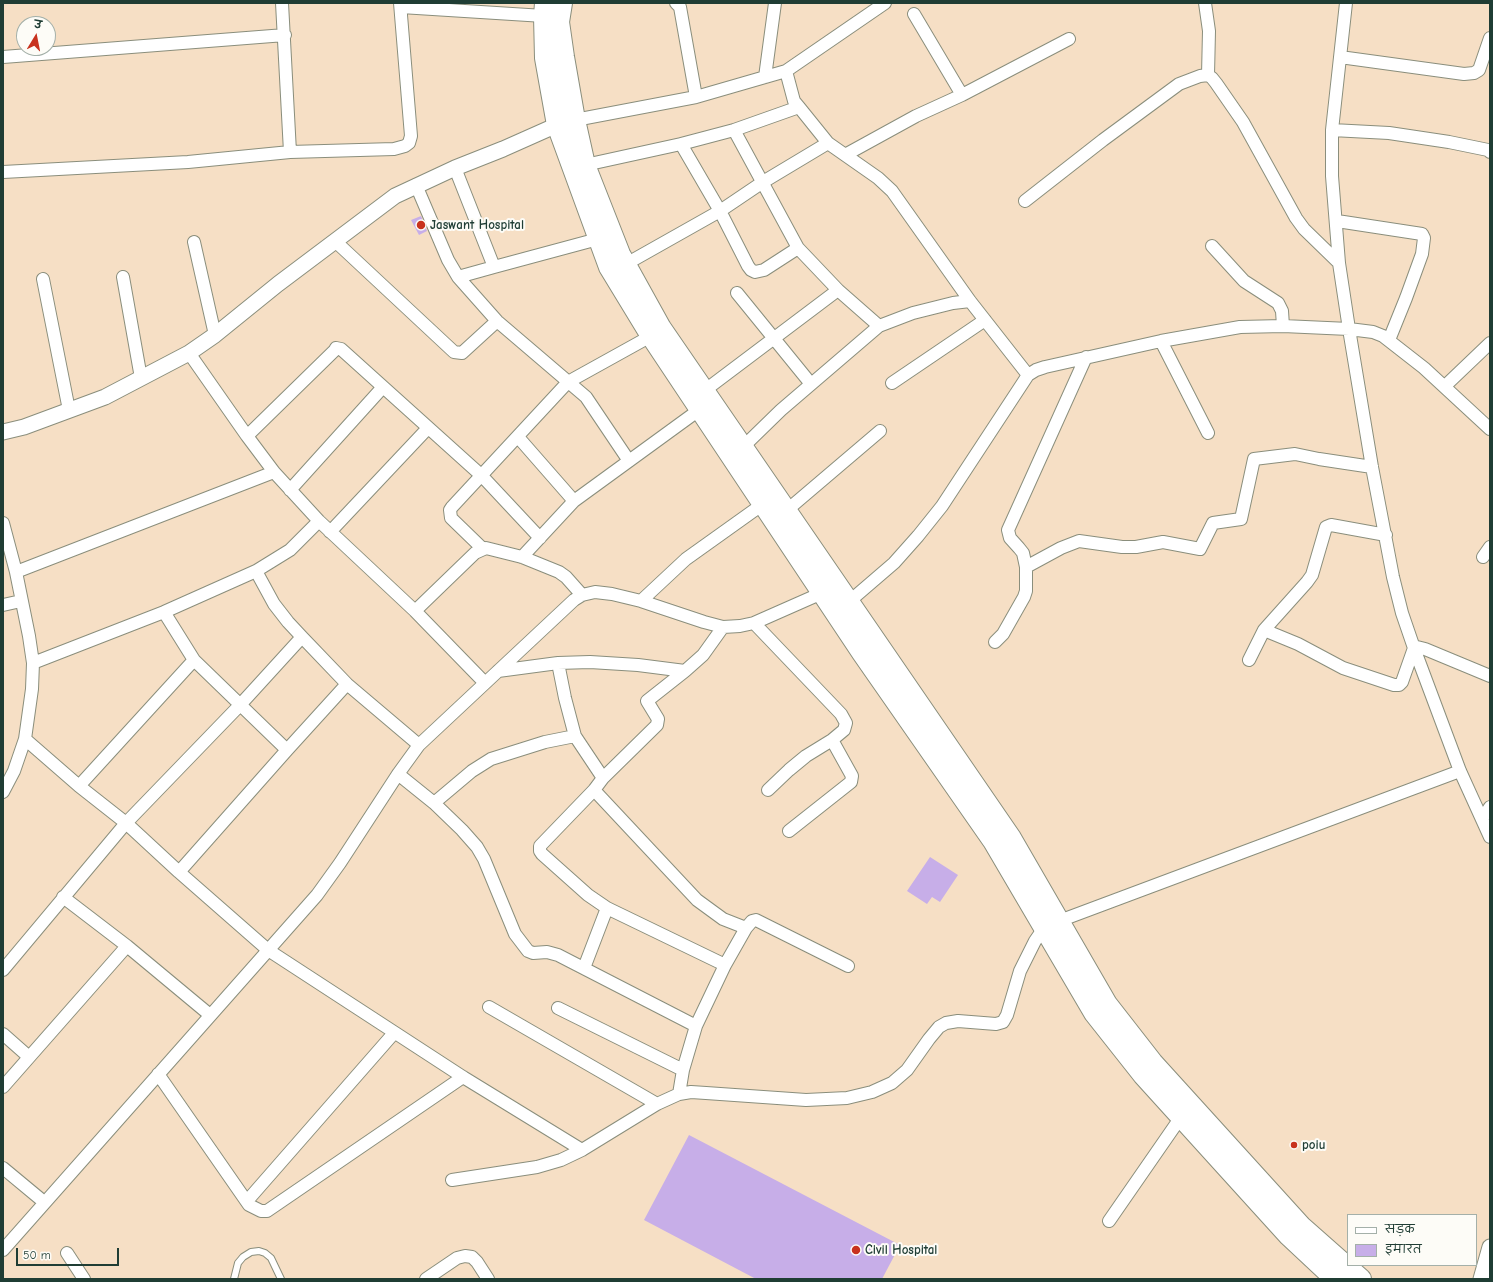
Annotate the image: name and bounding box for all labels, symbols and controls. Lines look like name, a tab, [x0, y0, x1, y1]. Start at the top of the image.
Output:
north arrow	[16, 16, 56, 56]
text: उ	[33, 18, 43, 32]
place label: Jaswant Hospital	[430, 217, 524, 233]
marker: Jaswant Hospital	[415, 219, 427, 231]
place label: poiu	[1302, 1137, 1325, 1153]
marker: poiu	[1289, 1140, 1299, 1150]
legend	[1347, 1214, 1477, 1266]
text: सड़क	[1385, 1222, 1415, 1236]
scale bar	[18, 1240, 121, 1266]
place label: Civil Hospital	[865, 1242, 937, 1258]
text: इमारत	[1385, 1242, 1422, 1256]
marker: Civil Hospital	[850, 1244, 862, 1256]
text: 50 m	[23, 1248, 51, 1262]

